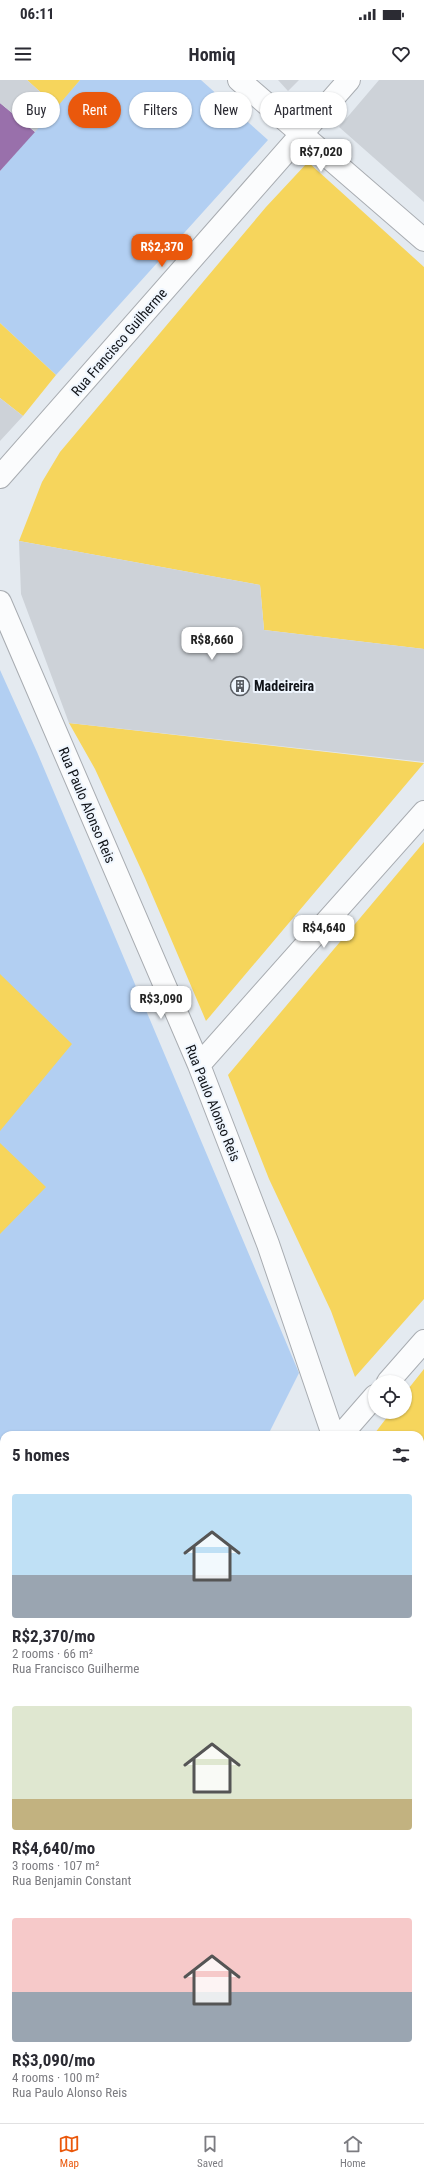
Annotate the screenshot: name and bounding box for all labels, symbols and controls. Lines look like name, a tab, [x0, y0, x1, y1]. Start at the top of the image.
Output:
text: 06:11	[20, 5, 54, 23]
icon: menu	[12, 43, 34, 65]
icon: heart	[390, 43, 412, 65]
text: Homiq	[189, 44, 235, 65]
chip: Buy	[12, 92, 60, 128]
chip: Rent	[68, 92, 121, 128]
chip: Filters	[129, 92, 192, 128]
chip: New	[200, 92, 252, 128]
chip: Apartment	[260, 92, 347, 128]
pin: R$7,020	[284, 139, 358, 173]
text: R$7,020	[299, 144, 343, 159]
pin: R$2,370	[125, 234, 199, 268]
text: R$2,370	[140, 239, 184, 254]
street label: Rua Francisco Guilherme	[68, 285, 170, 399]
pin: R$8,660	[175, 627, 249, 661]
text: R$8,660	[190, 632, 234, 647]
building icon: Madeireira	[229, 675, 251, 697]
place label: Madeireira	[254, 678, 315, 694]
street label: Rua Paulo Alonso Reis	[55, 745, 119, 865]
pin: R$4,640	[287, 915, 361, 949]
text: R$4,640	[302, 920, 346, 935]
pin: R$3,090	[124, 986, 198, 1020]
text: R$3,090	[139, 991, 183, 1006]
street label: Rua Paulo Alonso Reis	[182, 1042, 244, 1164]
map controls	[368, 1375, 412, 1419]
button: locate	[368, 1375, 412, 1419]
icon: filters	[390, 1444, 412, 1466]
text: 5 homes	[12, 1445, 70, 1465]
icon: home	[176, 1520, 248, 1592]
text: R$2,370/mo	[12, 1626, 95, 1646]
text: 2 rooms · 66 m²	[12, 1646, 93, 1661]
text: Rua Francisco Guilherme	[12, 1661, 139, 1676]
icon: home	[176, 1732, 248, 1804]
text: R$4,640/mo	[12, 1838, 95, 1858]
text: 3 rooms · 107 m²	[12, 1858, 99, 1873]
text: Rua Benjamin Constant	[12, 1873, 131, 1888]
icon: home	[176, 1944, 248, 2016]
text: R$3,090/mo	[12, 2050, 95, 2070]
text: 4 rooms · 100 m²	[12, 2070, 99, 2085]
text: Rua Paulo Alonso Reis	[12, 2085, 127, 2100]
tab: Map	[58, 2133, 80, 2170]
tab: Saved	[197, 2133, 223, 2170]
tab: Home	[340, 2133, 366, 2170]

